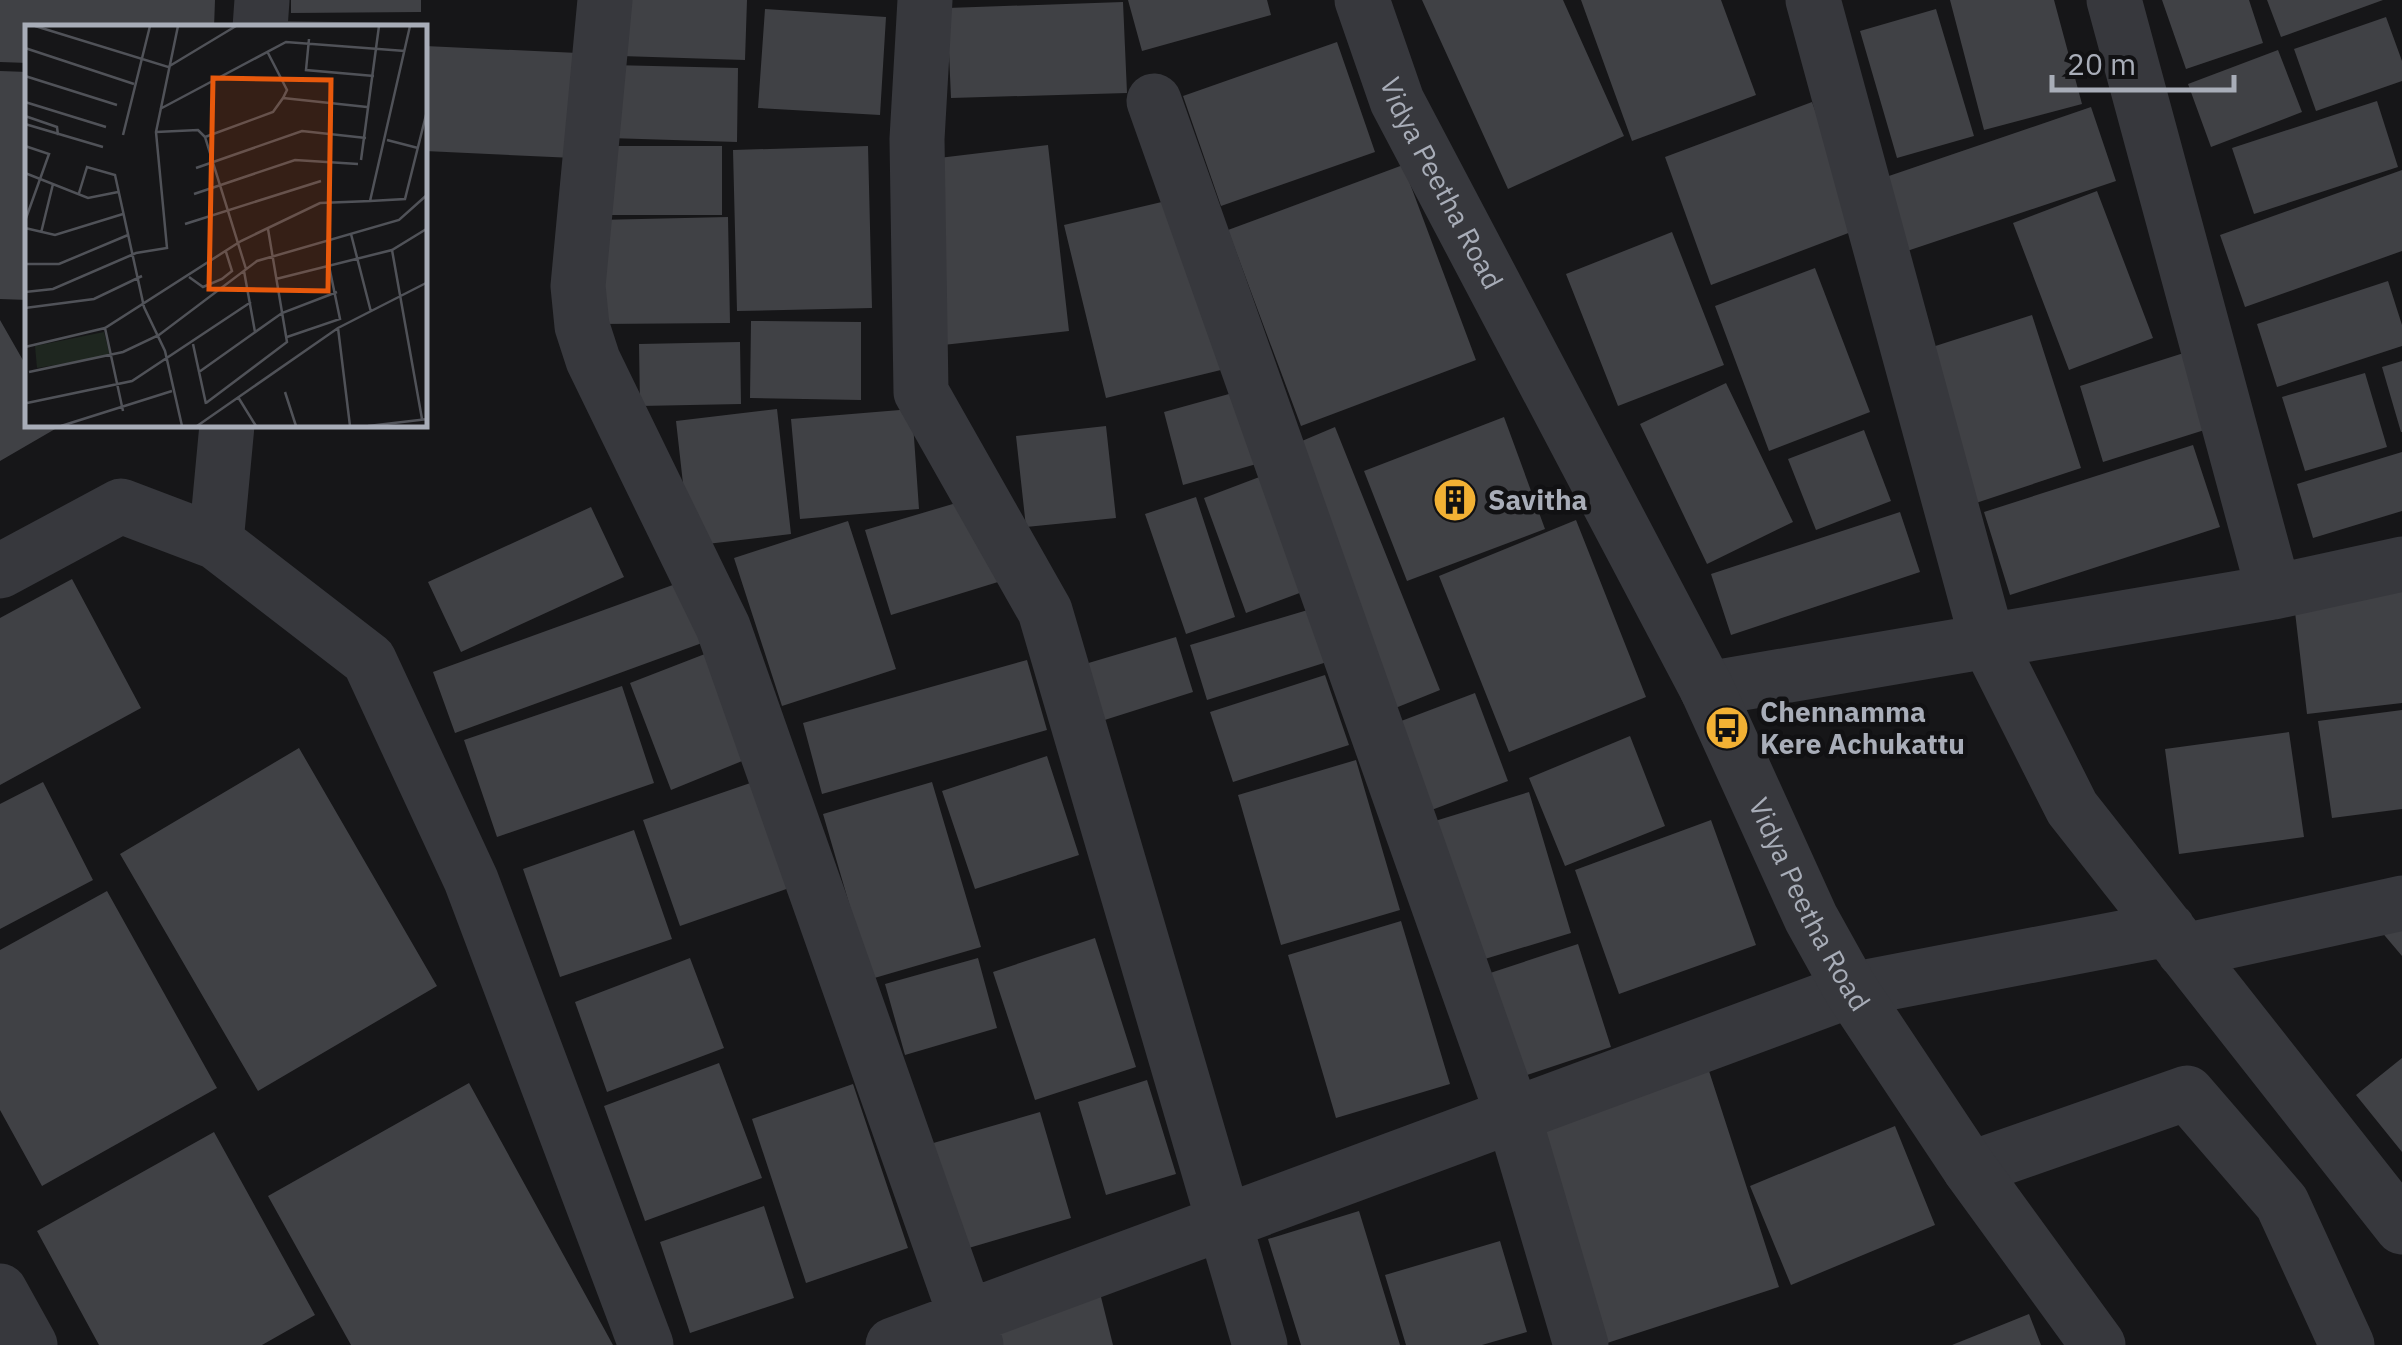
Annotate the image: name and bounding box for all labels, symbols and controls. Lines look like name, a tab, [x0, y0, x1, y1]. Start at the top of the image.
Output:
inset map	[25, 25, 428, 428]
scale bar	[2052, 30, 2234, 92]
text: 20 m	[2067, 44, 2136, 83]
street label: Vidya Peetha Road	[1372, 72, 1512, 295]
building icon: Savitha	[1432, 477, 1478, 523]
place label: Savitha	[1488, 481, 1588, 518]
place label: Chennamma Kere Achukattu	[1760, 693, 1965, 762]
bus stop icon: Chennamma Kere Achukattu	[1704, 705, 1750, 751]
street label: Vidya Peetha Road	[1741, 792, 1879, 1018]

